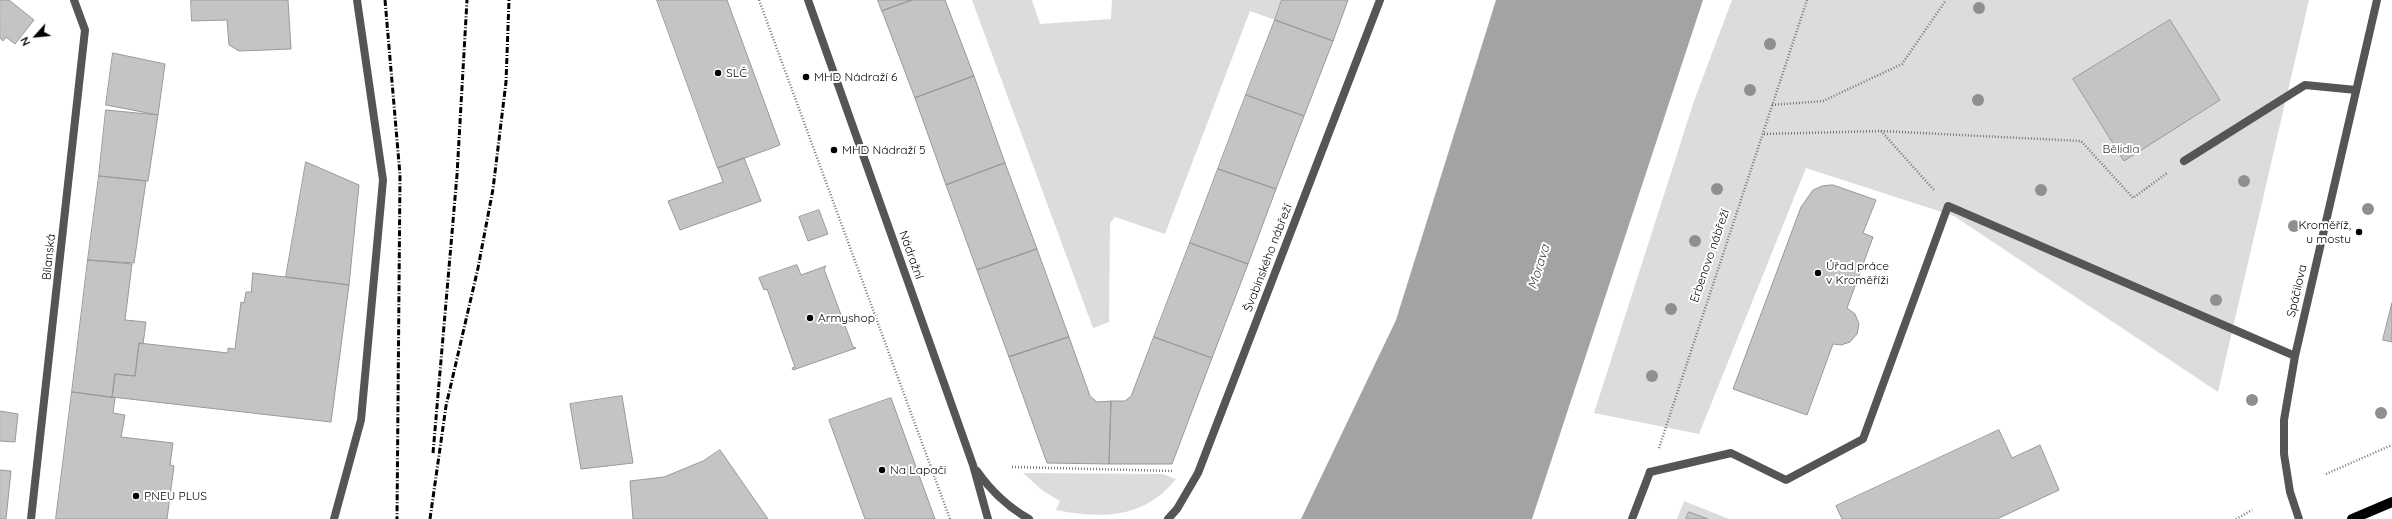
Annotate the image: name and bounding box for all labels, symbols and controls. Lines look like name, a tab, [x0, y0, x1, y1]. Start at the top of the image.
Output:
north arrow	[16, 16, 56, 56]
text: N	[17, 35, 33, 48]
place label: SLČ	[726, 66, 747, 80]
marker: SLČ	[713, 68, 723, 78]
place label: MHD Nádraží 6	[814, 70, 898, 84]
marker: MHD Nádraží 6	[801, 72, 811, 82]
park label: Bělidla	[2102, 142, 2140, 156]
place label: MHD Nádraží 5	[842, 143, 926, 157]
marker: MHD Nádraží 5	[829, 145, 839, 155]
street label: Švabinského nábřeží	[1241, 202, 1295, 314]
street label: Erbenovo nábřeží	[1687, 208, 1733, 304]
place label: Kroměříž, u mostu	[2298, 218, 2351, 246]
marker: Kroměříž, u mostu	[2354, 227, 2364, 237]
street label: Nádražní	[896, 229, 926, 281]
street label: Bílanská	[39, 233, 59, 281]
water label: Morava	[1525, 243, 1553, 291]
place label: Úřad práce v Kroměříži	[1826, 259, 1889, 287]
street label: Spáčilova	[2284, 263, 2310, 319]
marker: Úřad práce v Kroměříži	[1813, 268, 1823, 278]
place label: Armyshop	[818, 311, 875, 325]
marker: Armyshop	[805, 313, 815, 323]
place label: Na Lapači	[890, 463, 946, 477]
marker: Na Lapači	[877, 465, 887, 475]
place label: PNEU PLUS	[144, 489, 207, 503]
marker: PNEU PLUS	[131, 491, 141, 501]

